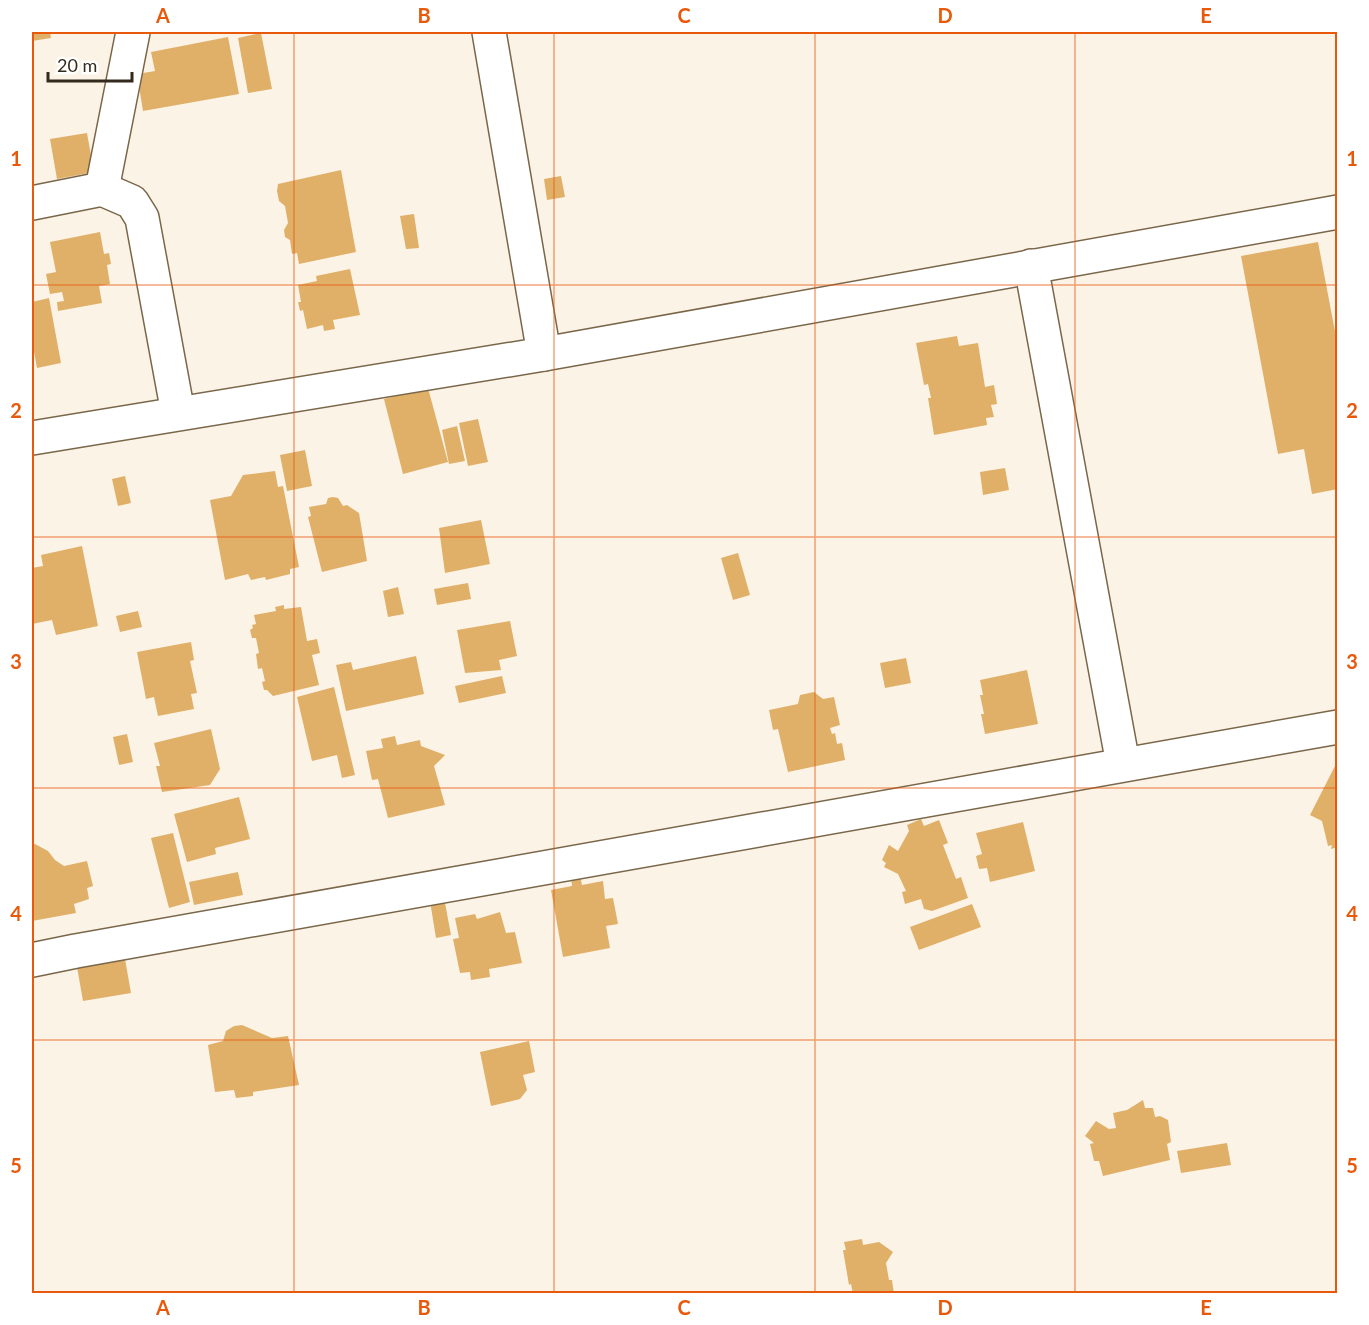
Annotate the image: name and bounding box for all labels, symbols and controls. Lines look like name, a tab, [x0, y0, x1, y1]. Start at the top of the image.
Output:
text: A	[155, 3, 170, 27]
text: B	[417, 3, 431, 27]
text: C	[677, 3, 691, 27]
text: D	[937, 3, 953, 27]
text: E	[1200, 3, 1212, 27]
scale bar	[48, 45, 132, 83]
text: 20 m	[57, 54, 97, 76]
text: 1	[10, 146, 22, 170]
text: 1	[1346, 146, 1358, 170]
text: 2	[10, 398, 22, 422]
text: 2	[1346, 398, 1358, 422]
text: 3	[10, 649, 22, 673]
text: 3	[1346, 649, 1358, 673]
text: 4	[10, 901, 22, 925]
text: 4	[1346, 901, 1358, 925]
text: 5	[10, 1153, 22, 1177]
text: 5	[1346, 1153, 1358, 1177]
text: A	[155, 1295, 170, 1319]
text: B	[417, 1295, 431, 1319]
text: C	[677, 1295, 691, 1319]
text: D	[937, 1295, 953, 1319]
text: E	[1200, 1295, 1212, 1319]

